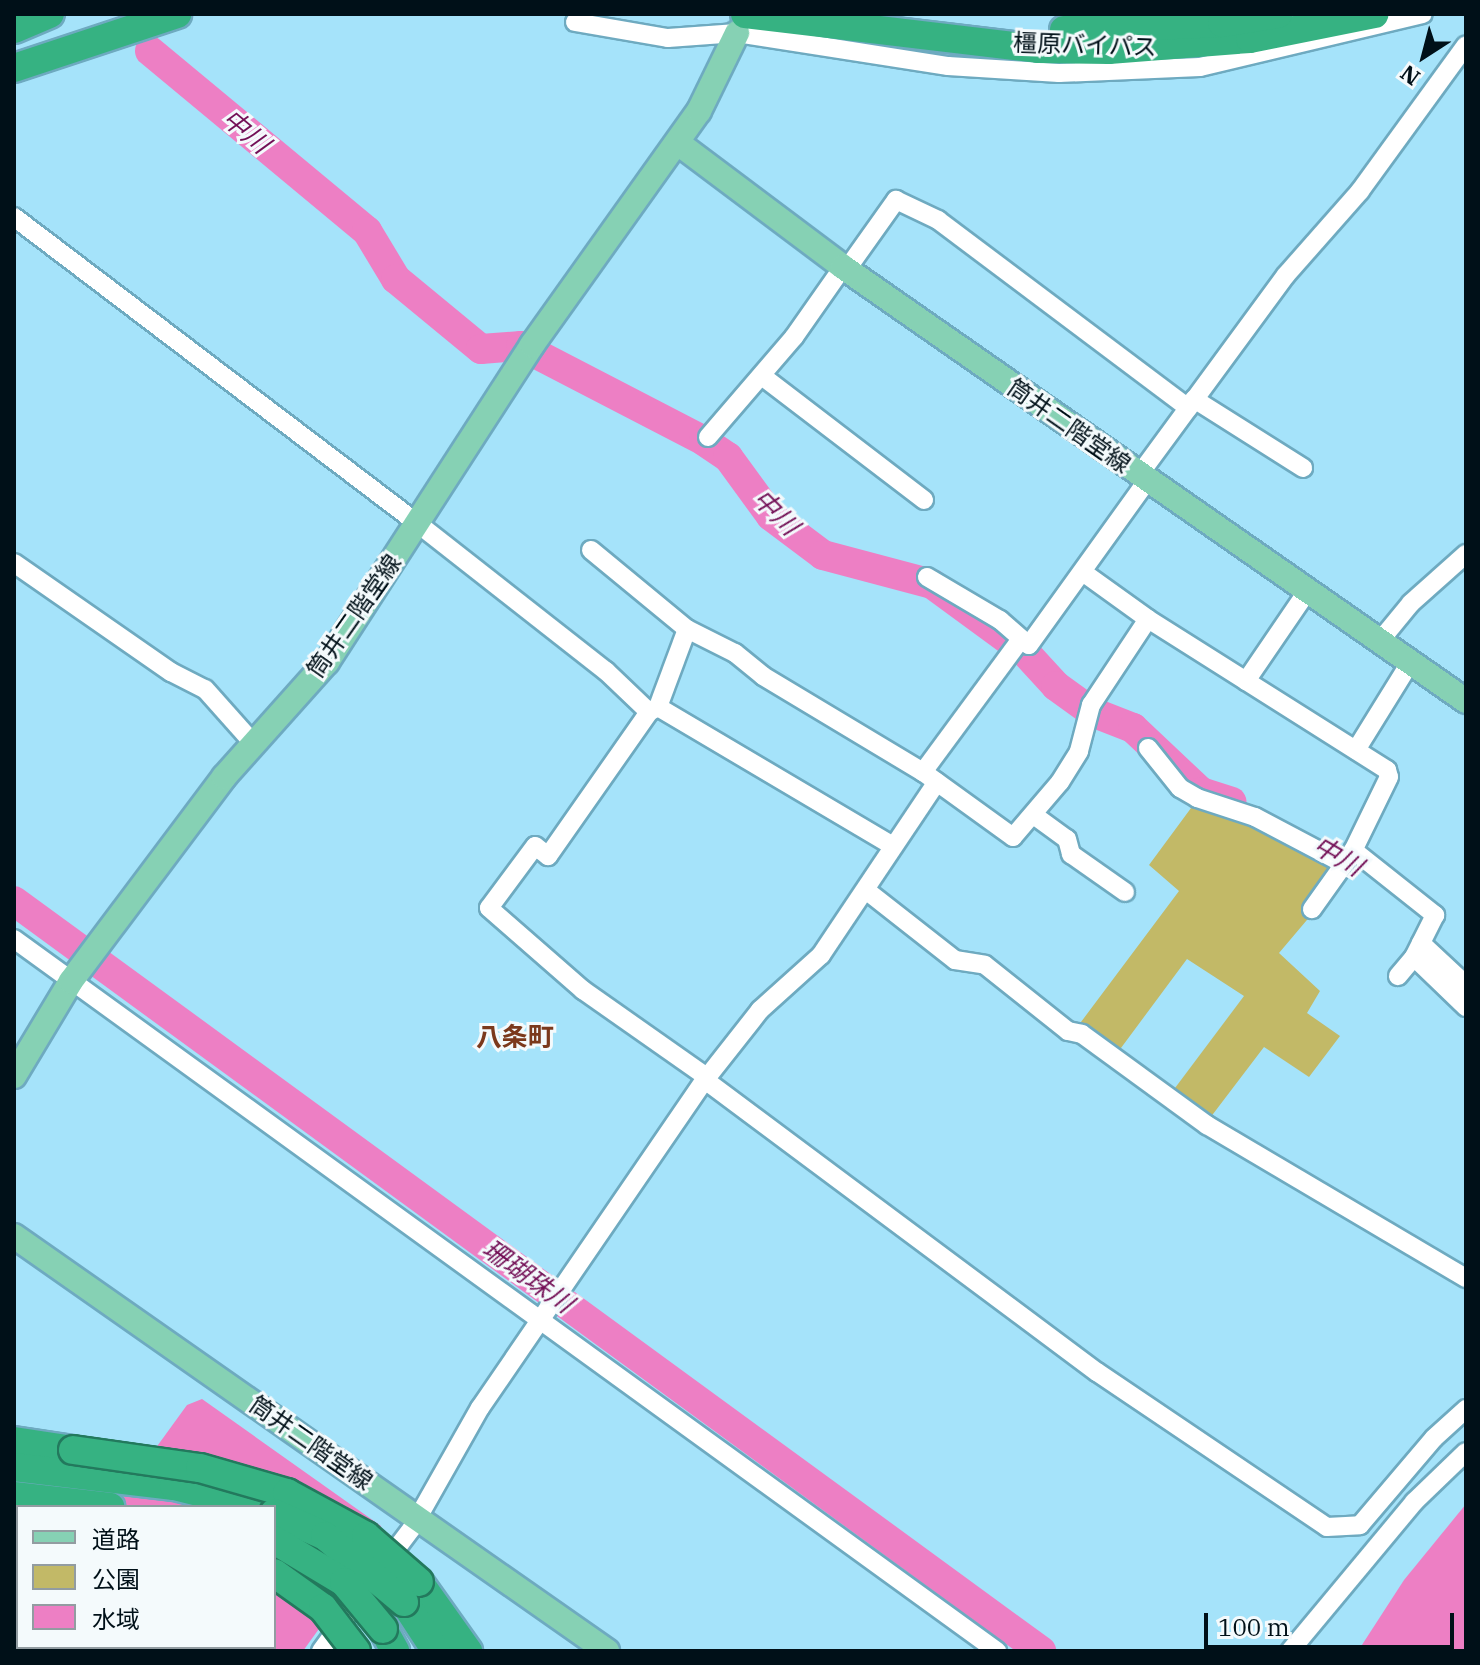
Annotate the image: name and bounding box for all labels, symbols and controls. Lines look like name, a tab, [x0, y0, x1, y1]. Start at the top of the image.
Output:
north arrow	[1384, 16, 1464, 96]
street label: 橿原バイパス	[1013, 28, 1157, 62]
text: N	[1394, 59, 1425, 93]
water label: 中川	[216, 102, 276, 160]
street label: 筒井二階堂線	[1002, 373, 1136, 479]
water label: 中川	[747, 483, 805, 541]
street label: 筒井二階堂線	[301, 549, 407, 683]
water label: 中川	[1308, 829, 1368, 883]
district label: 八条町	[476, 1021, 554, 1053]
water label: 珊瑚珠川	[477, 1233, 579, 1319]
street label: 筒井二階堂線	[244, 1390, 378, 1496]
legend	[16, 1505, 276, 1649]
text: 道路	[92, 1523, 140, 1555]
text: 公園	[92, 1563, 140, 1595]
scale bar	[1208, 1597, 1458, 1647]
text: 水域	[92, 1603, 140, 1635]
text: 100 m	[1218, 1611, 1290, 1643]

